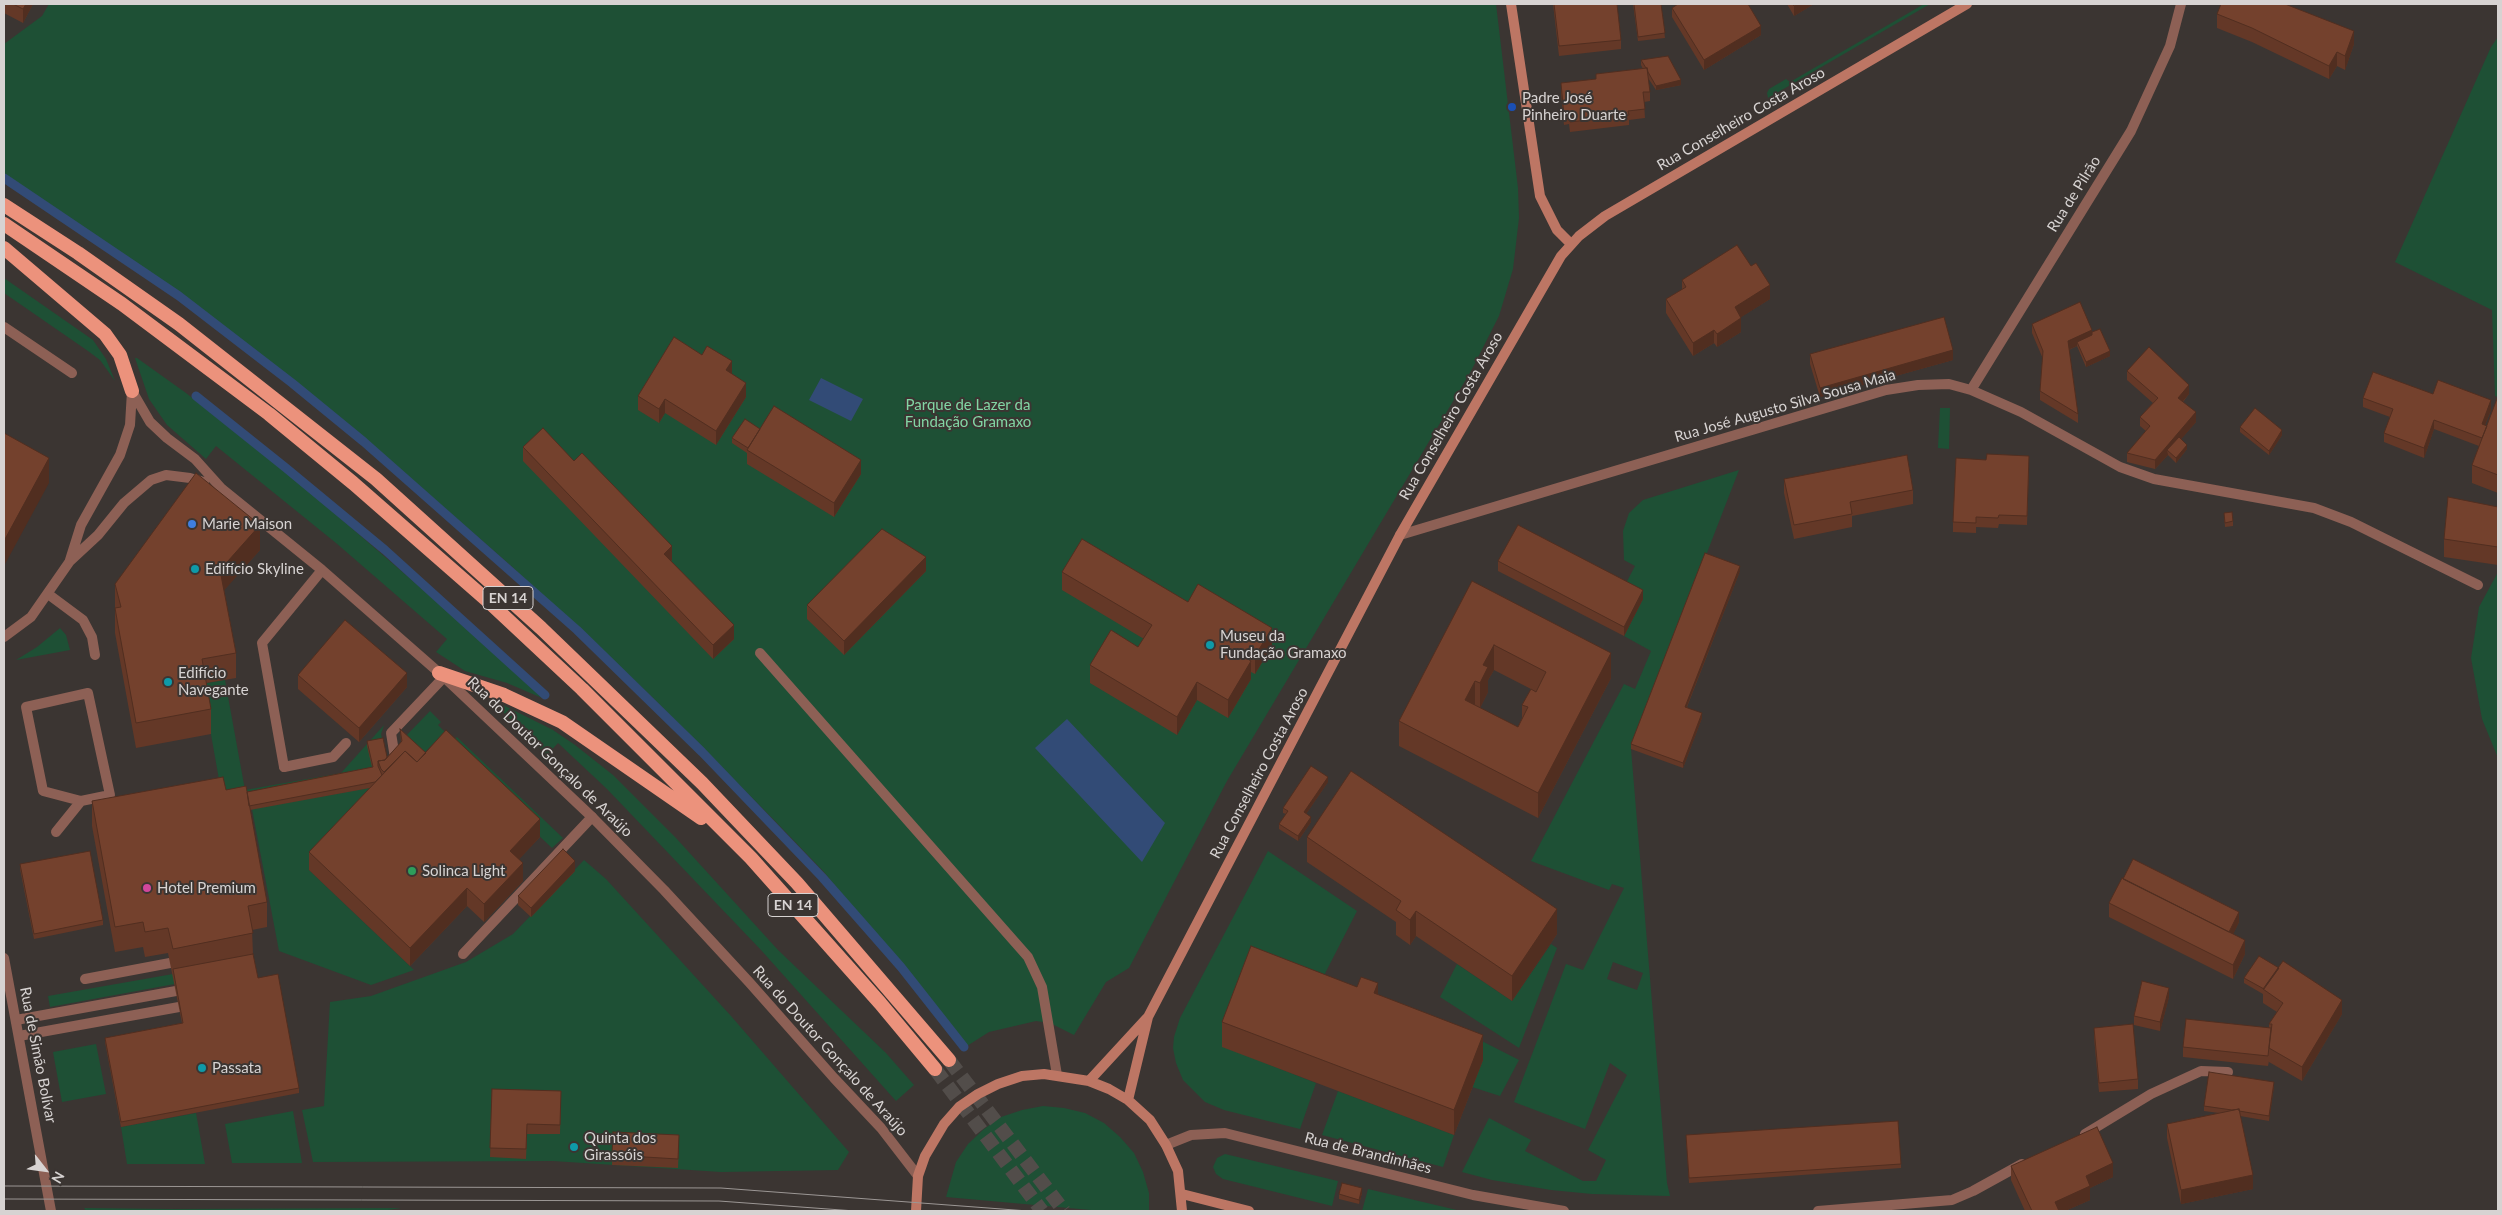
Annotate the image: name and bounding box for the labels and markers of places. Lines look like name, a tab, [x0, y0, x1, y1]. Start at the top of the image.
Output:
place label: Padre José Pinheiro Duarte	[1522, 89, 1626, 124]
marker: Padre José Pinheiro Duarte	[1506, 101, 1518, 113]
place label: Marie Maison	[202, 515, 292, 533]
marker: Marie Maison	[186, 518, 198, 530]
place label: Edifício Skyline	[205, 560, 304, 578]
marker: Edifício Skyline	[189, 563, 201, 575]
place label: Museu da Fundação Gramaxo	[1220, 627, 1347, 662]
marker: Museu da Fundação Gramaxo	[1204, 639, 1216, 651]
place label: Edifício Navegante	[178, 664, 249, 699]
marker: Edifício Navegante	[162, 676, 174, 688]
place label: Solinca Light	[422, 862, 505, 880]
marker: Solinca Light	[406, 865, 418, 877]
place label: Hotel Premium	[157, 879, 256, 897]
marker: Hotel Premium	[141, 882, 153, 894]
place label: Passata	[212, 1059, 261, 1077]
marker: Passata	[196, 1062, 208, 1074]
place label: Quinta dos Girassóis	[584, 1129, 656, 1164]
marker: Quinta dos Girassóis	[568, 1141, 580, 1153]

